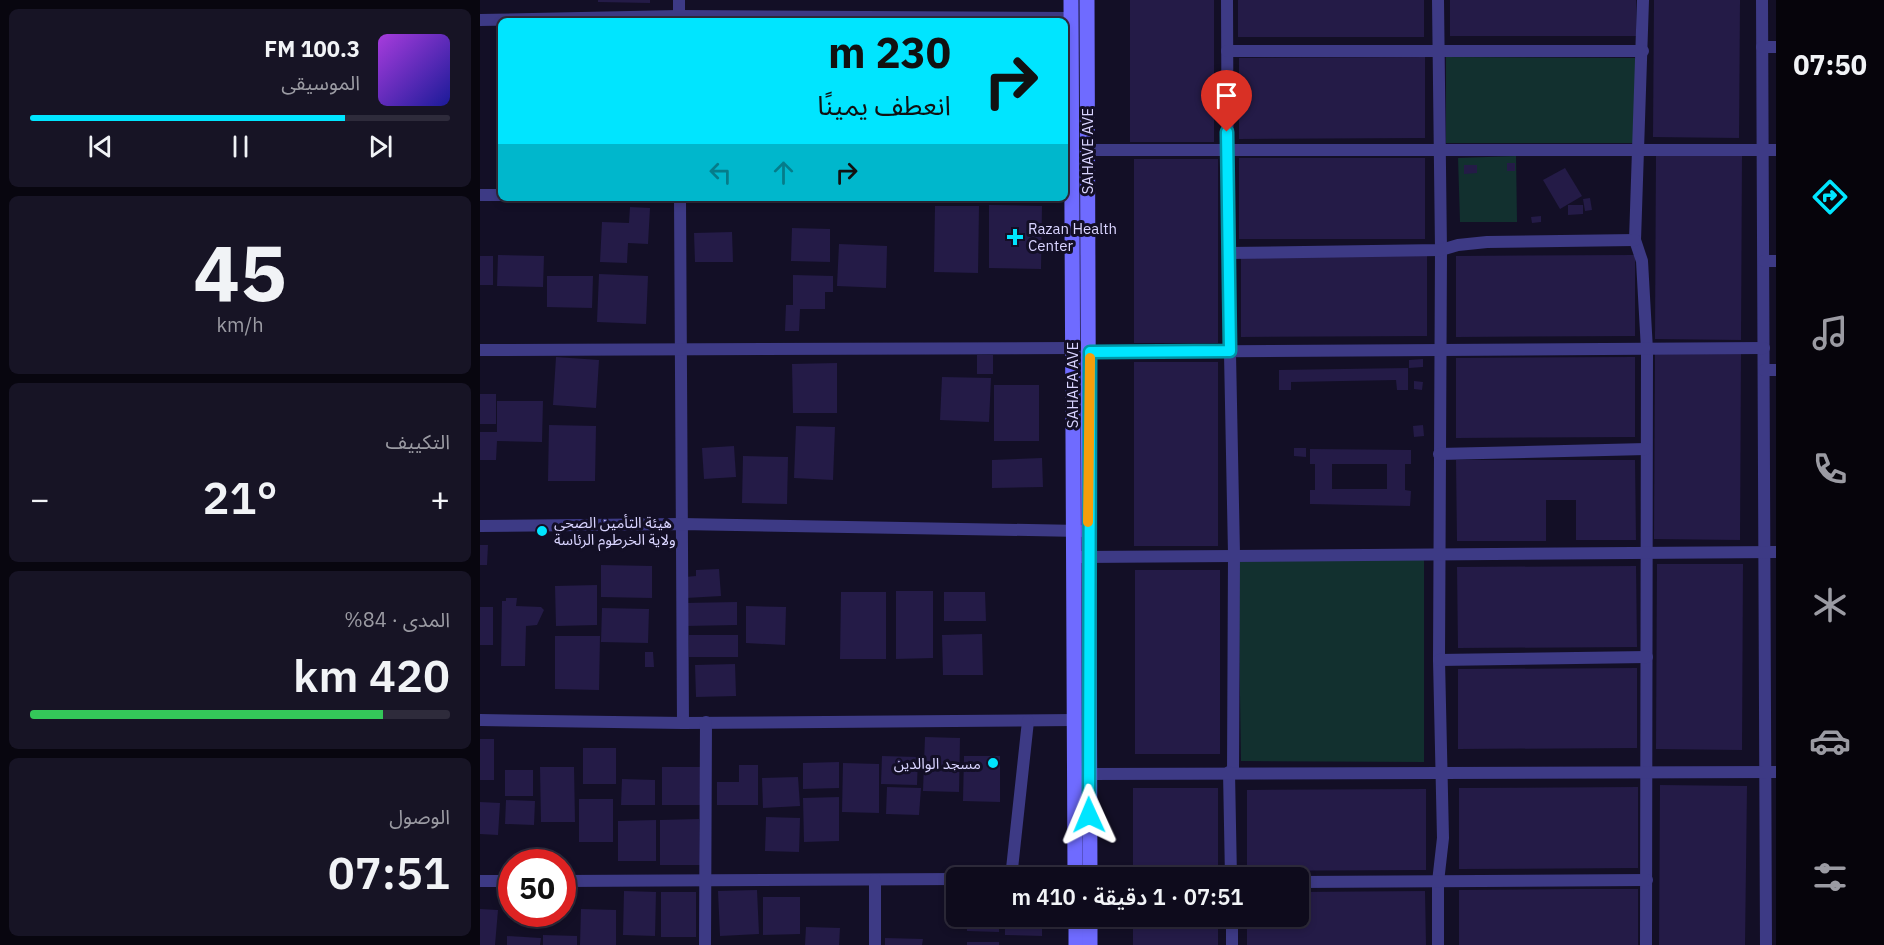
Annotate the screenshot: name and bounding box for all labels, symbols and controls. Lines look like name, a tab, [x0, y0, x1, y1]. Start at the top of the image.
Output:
text: 230 m	[828, 25, 951, 80]
text: 100.3 FM	[264, 34, 360, 63]
icon: right	[972, 42, 1050, 120]
text: 07:50	[1793, 47, 1867, 82]
text: الموسيقى	[281, 69, 360, 96]
pin	[1201, 70, 1252, 132]
icon: arrive	[1210, 79, 1243, 112]
text: انعطف يمينًا	[817, 87, 951, 122]
street label: SAHAVE AVE	[1078, 108, 1097, 194]
icon: previous	[84, 130, 117, 163]
icon: pause	[224, 130, 257, 163]
icon: next	[364, 130, 397, 163]
icon: left	[704, 156, 737, 189]
icon: ahead	[767, 156, 800, 189]
icon: right	[830, 156, 863, 189]
icon: directions	[1809, 176, 1851, 218]
place label: Razan Health Center	[1028, 219, 1117, 255]
text: 45	[193, 221, 287, 322]
marker: Razan Health Center	[1006, 228, 1024, 246]
text: km/h	[216, 311, 264, 338]
icon: music	[1809, 312, 1851, 354]
street label: SAHAFA AVE	[1063, 342, 1082, 428]
text: التكييف	[386, 428, 450, 455]
icon: phone	[1809, 448, 1851, 490]
text: 21°	[202, 468, 278, 526]
text: −	[30, 477, 50, 520]
text: +	[430, 477, 450, 520]
place label: هيئة التأمين الصحي ولاية الخرطوم الرئاسة	[554, 513, 676, 551]
marker: هيئة التأمين الصحي ولاية الخرطوم الرئاسة	[535, 524, 549, 538]
icon: climate	[1809, 584, 1851, 626]
text: المدى · 84%	[344, 606, 450, 633]
text: 420 km	[293, 646, 450, 704]
icon: car	[1809, 720, 1851, 762]
place label: مسجد الوالدين	[894, 754, 981, 773]
marker: مسجد الوالدين	[986, 756, 1000, 770]
position arrow	[1057, 783, 1121, 847]
text: الوصول	[389, 803, 450, 830]
text: 07:51	[328, 843, 450, 901]
speed limit sign: 50	[498, 849, 576, 927]
icon: filters	[1809, 856, 1851, 898]
text: 07:51 · 1 دقيقة · 410 m	[1011, 882, 1244, 911]

